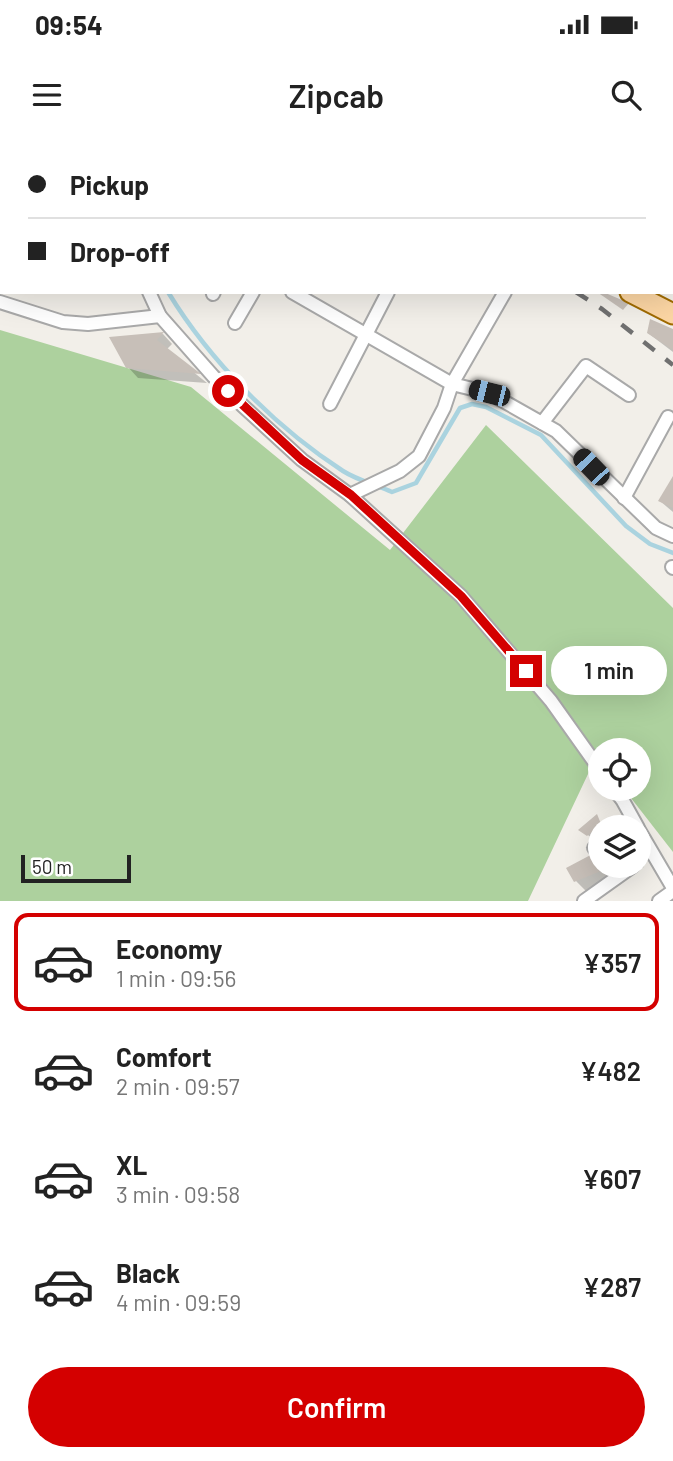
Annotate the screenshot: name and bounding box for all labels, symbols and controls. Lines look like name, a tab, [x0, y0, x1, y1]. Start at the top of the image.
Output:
text: 09:54	[35, 9, 103, 40]
icon: menu	[28, 76, 66, 114]
text: Zipcab	[289, 76, 384, 114]
icon: search	[607, 76, 645, 114]
text: Pickup	[70, 169, 149, 200]
text: Drop-off	[70, 236, 170, 267]
route start	[212, 375, 244, 407]
car	[467, 378, 512, 408]
car	[569, 445, 614, 489]
callout: 1 min	[550, 646, 666, 696]
route end	[510, 655, 542, 687]
text: 1 min	[584, 656, 634, 684]
map controls	[588, 738, 651, 878]
button: locate	[588, 738, 651, 801]
button: layers	[588, 815, 651, 878]
scale bar	[21, 852, 131, 884]
text: 50 m	[32, 855, 72, 878]
icon: car	[32, 931, 95, 994]
text: Economy	[116, 933, 222, 964]
text: ¥357	[583, 947, 641, 978]
text: 1 min · 09:56	[116, 964, 236, 992]
icon: car	[32, 1039, 95, 1102]
text: Comfort	[116, 1041, 212, 1072]
text: ¥482	[580, 1055, 641, 1086]
text: 2 min · 09:57	[116, 1072, 240, 1100]
icon: car	[32, 1147, 95, 1210]
text: XL	[116, 1149, 147, 1180]
text: ¥607	[582, 1163, 641, 1194]
text: 3 min · 09:58	[116, 1180, 240, 1208]
icon: car	[32, 1255, 95, 1318]
text: Black	[116, 1257, 180, 1288]
text: ¥287	[582, 1271, 641, 1302]
text: 4 min · 09:59	[116, 1288, 241, 1316]
button: Confirm	[28, 1367, 645, 1447]

